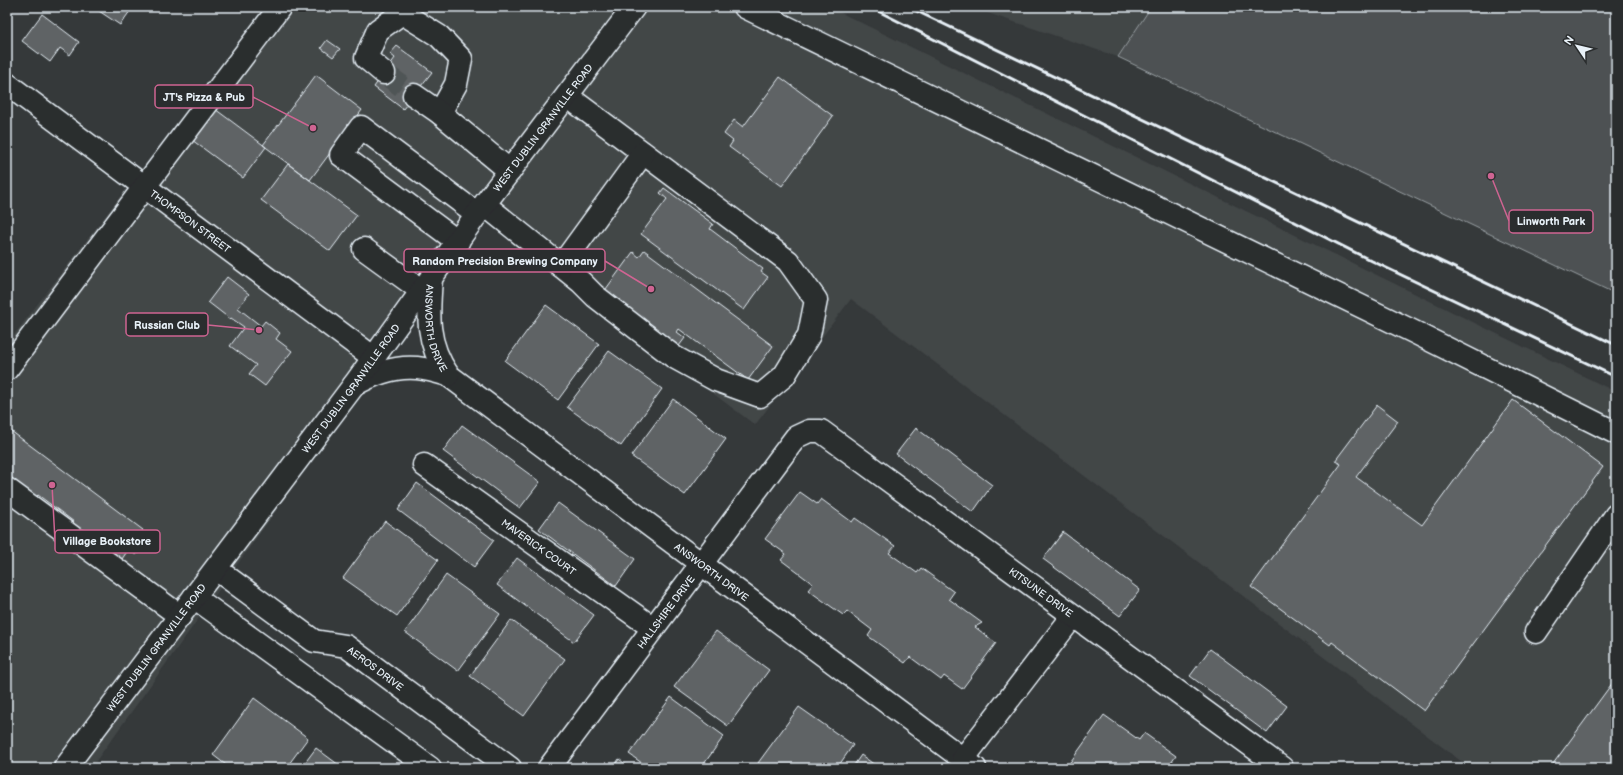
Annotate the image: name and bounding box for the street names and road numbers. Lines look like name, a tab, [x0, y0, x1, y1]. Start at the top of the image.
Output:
street label: WEST DUBLIN GRANVILLE ROAD	[491, 62, 596, 194]
street label: THOMPSON STREET	[147, 188, 233, 256]
street label: ANSWORTH DRIVE	[422, 284, 450, 374]
street label: WEST DUBLIN GRANVILLE ROAD	[300, 322, 403, 456]
street label: MAVERICK COURT	[499, 517, 578, 578]
street label: ANSWORTH DRIVE	[672, 541, 751, 604]
street label: KITSUNE DRIVE	[1006, 565, 1075, 620]
street label: HALLSHIRE DRIVE	[635, 573, 698, 651]
street label: WEST DUBLIN GRANVILLE ROAD	[105, 582, 209, 714]
street label: AEROS DRIVE	[345, 644, 406, 694]

